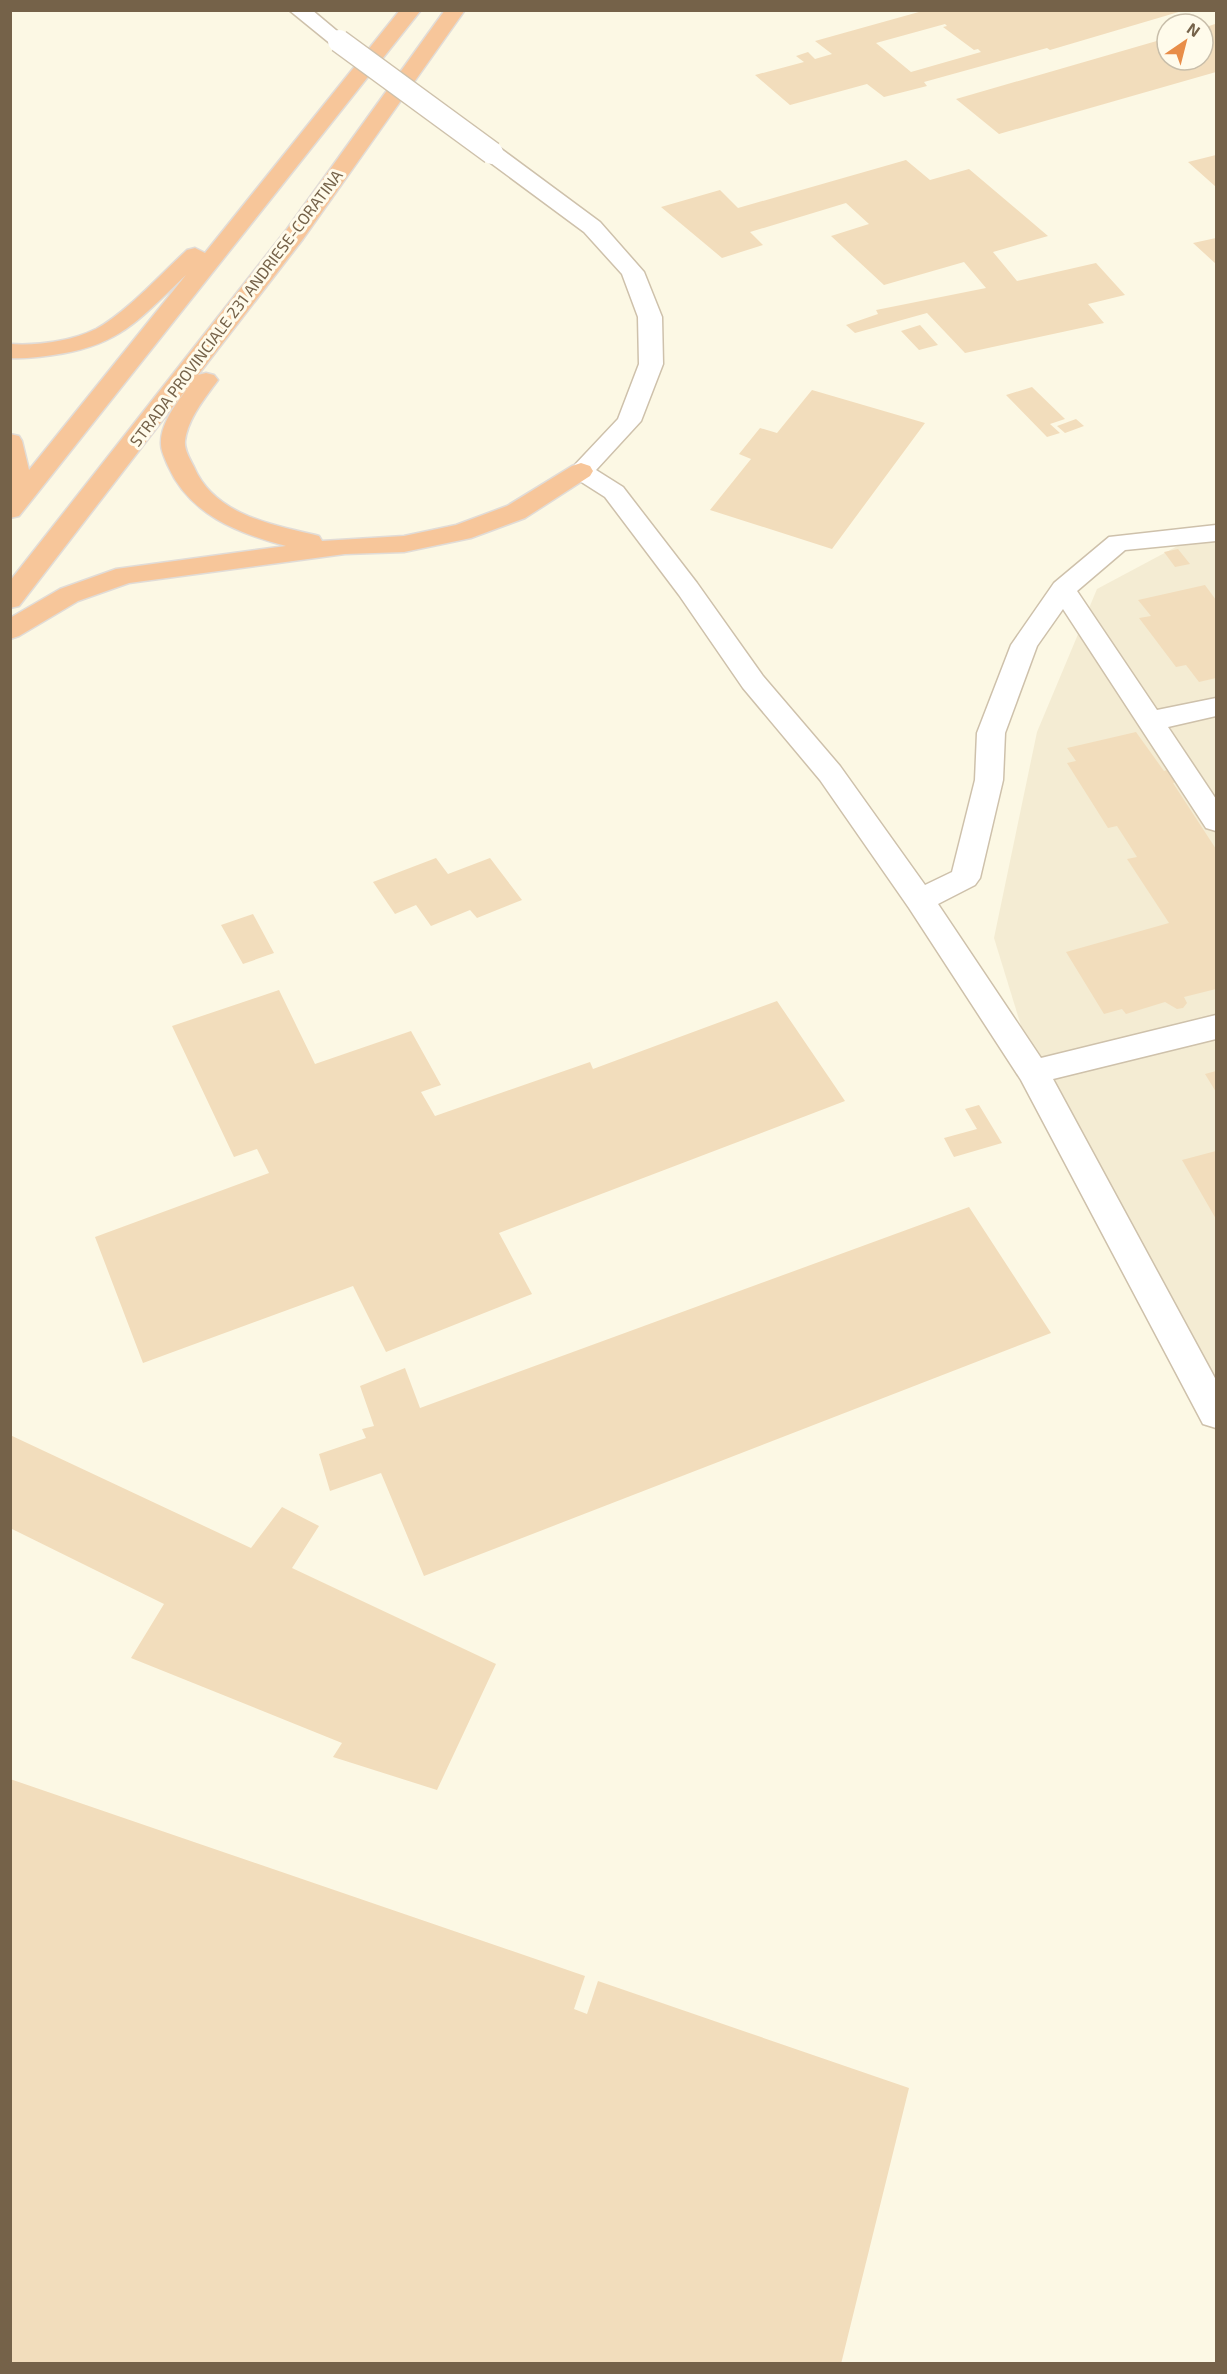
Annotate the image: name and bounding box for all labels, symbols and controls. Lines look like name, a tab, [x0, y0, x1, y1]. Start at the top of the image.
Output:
north arrow	[1155, 12, 1215, 72]
text: N	[1184, 18, 1204, 40]
street label: STRADA PROVINCIALE 231 ANDRIESE-CORATINA	[125, 166, 346, 450]

